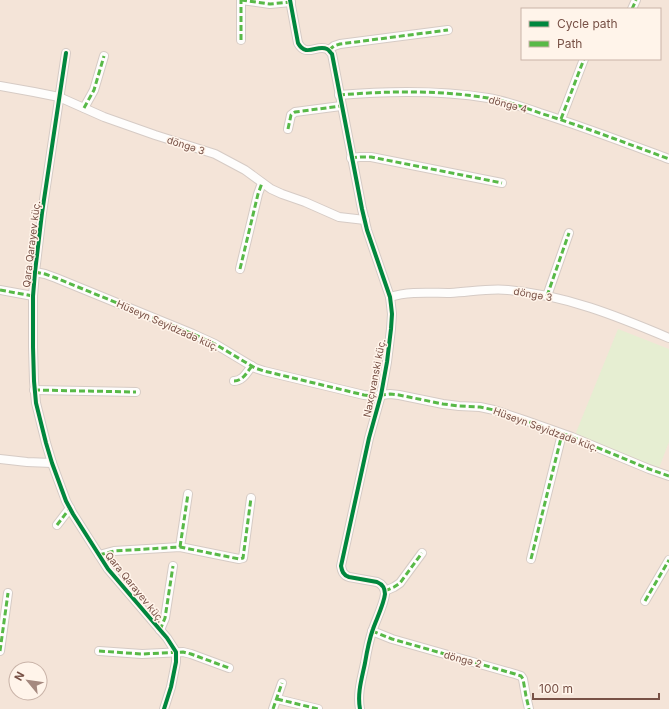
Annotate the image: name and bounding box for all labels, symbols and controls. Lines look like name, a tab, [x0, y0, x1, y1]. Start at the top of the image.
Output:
legend	[521, 8, 661, 60]
text: Cycle path	[557, 16, 618, 31]
text: Path	[557, 36, 582, 51]
street label: döngə 4	[487, 93, 529, 115]
street label: döngə 3	[166, 133, 206, 157]
street label: Qara Qarayev küç.	[20, 200, 42, 288]
street label: döngə 3	[513, 285, 553, 303]
street label: Hüseyn Seyidzadə küç.	[115, 297, 221, 353]
street label: Naxçıvanski küç.	[361, 338, 388, 418]
street label: Hüseyn Seyidzadə küç.	[492, 404, 600, 454]
street label: Qara Qarayev küç.	[103, 549, 167, 625]
street label: döngə 2	[443, 648, 483, 670]
north arrow	[8, 661, 48, 701]
text: N	[11, 669, 27, 683]
scale bar	[533, 675, 659, 701]
text: 100 m	[539, 681, 573, 696]

